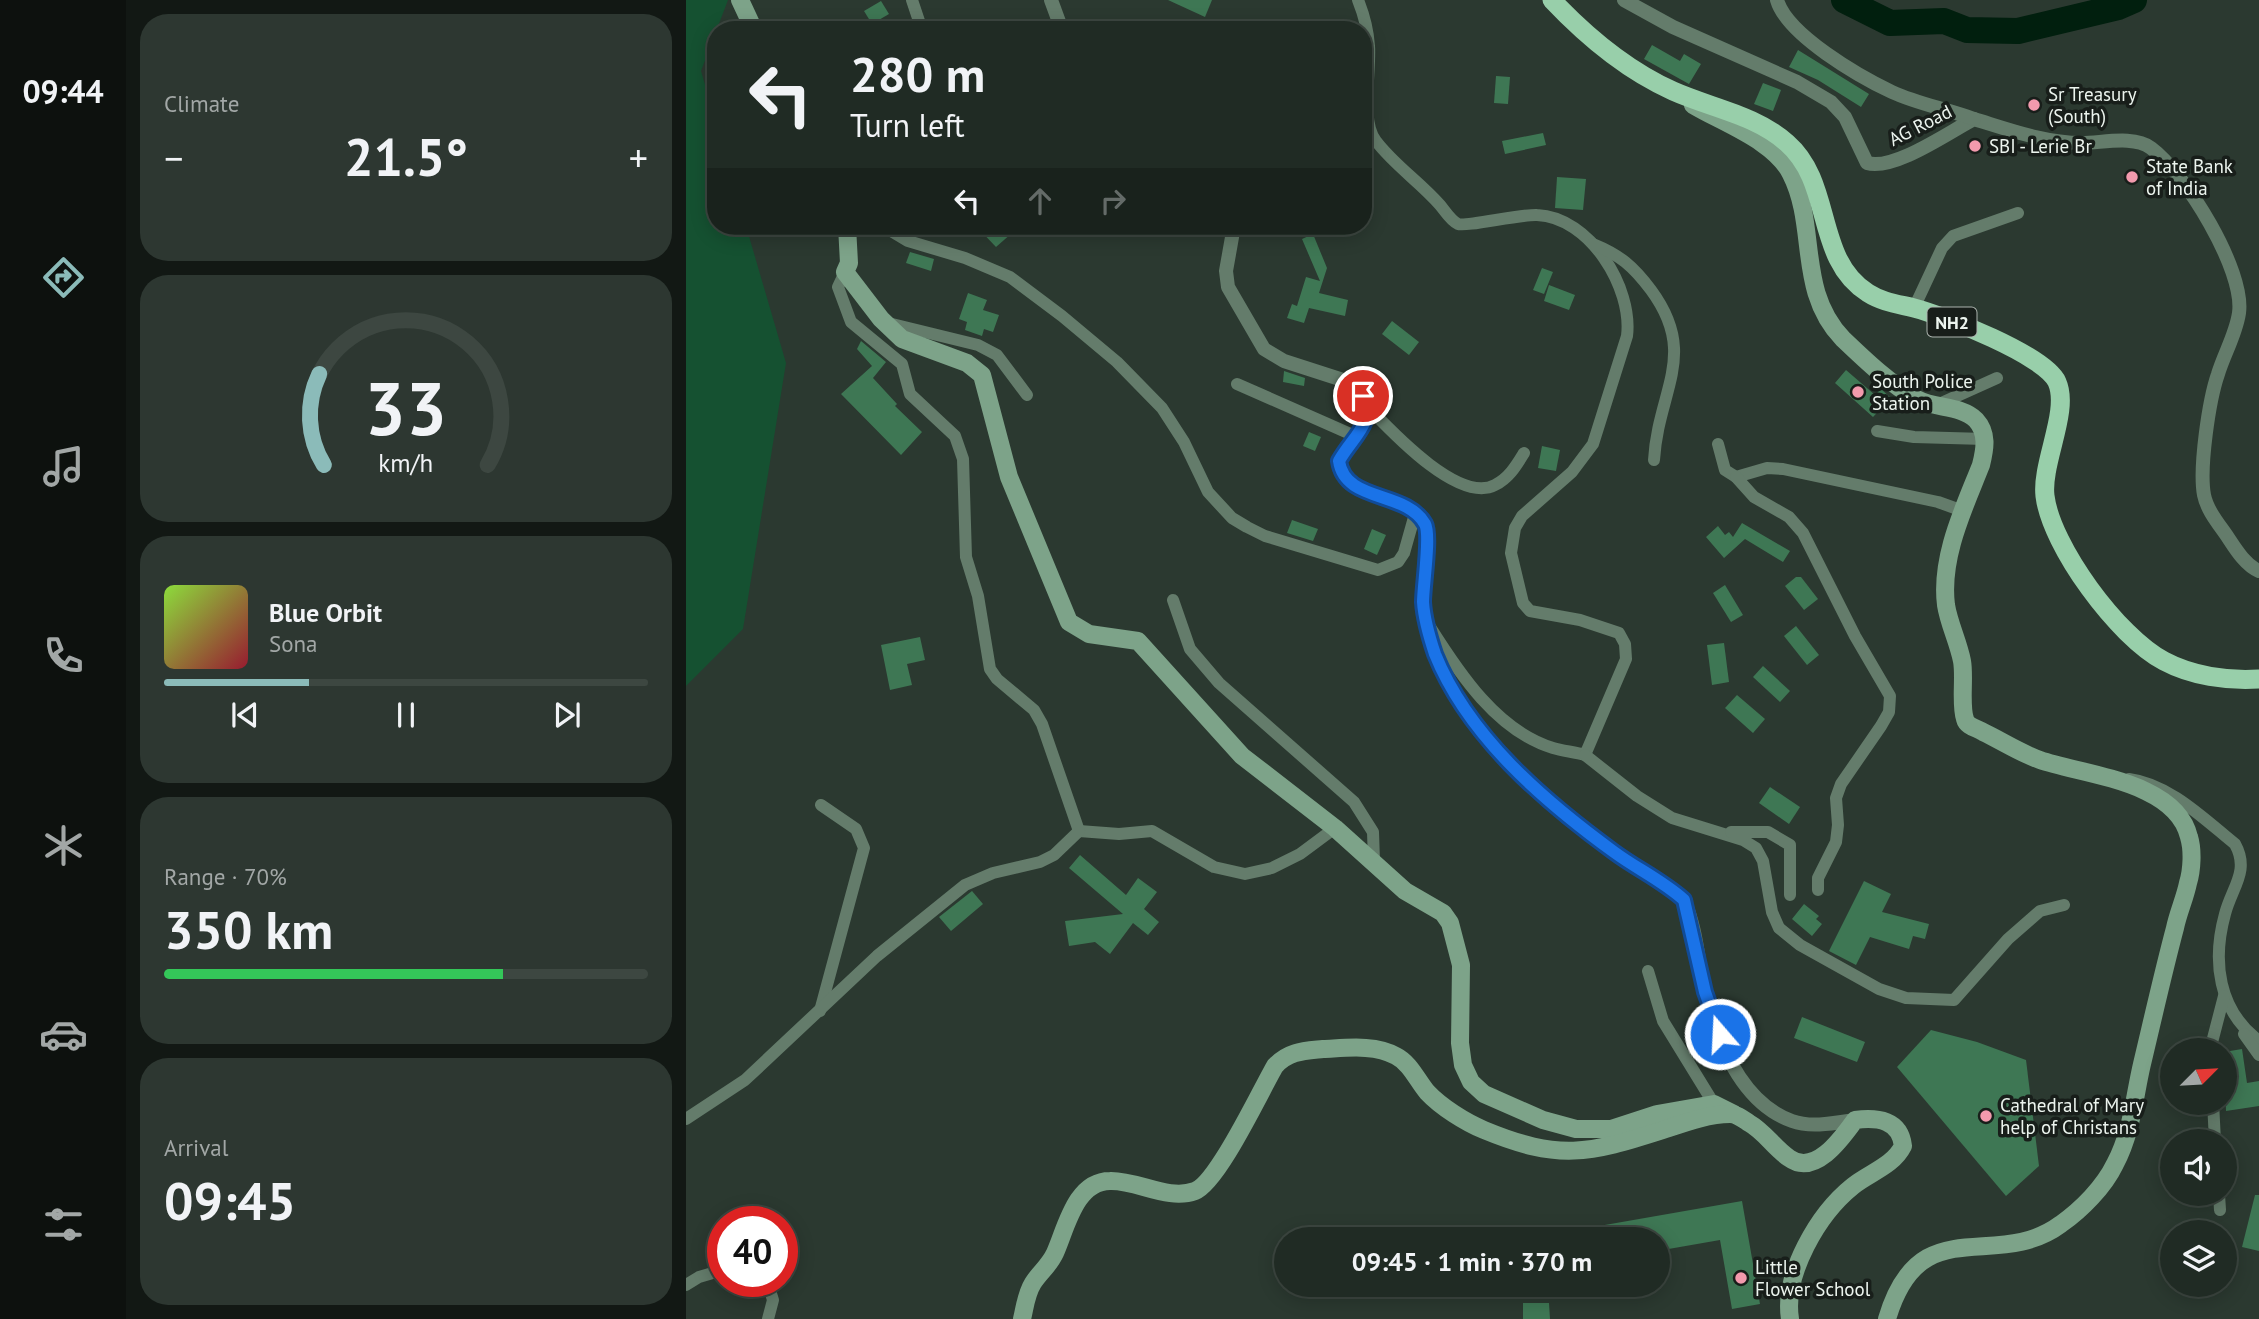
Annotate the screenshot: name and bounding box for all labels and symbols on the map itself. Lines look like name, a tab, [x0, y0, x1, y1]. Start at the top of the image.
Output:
place label: Sr Treasury (South)	[2048, 82, 2137, 128]
marker: Sr Treasury (South)	[2026, 97, 2042, 113]
street label: AG Road	[1884, 99, 1956, 151]
place label: SBI - Lerie Br	[1989, 134, 2092, 158]
marker: SBI - Lerie Br	[1967, 138, 1983, 154]
place label: State Bank of India	[2146, 154, 2233, 200]
marker: State Bank of India	[2124, 169, 2140, 185]
road number: NH2	[1928, 308, 1976, 336]
pin	[1333, 366, 1393, 426]
place label: South Police Station	[1872, 369, 1973, 415]
marker: South Police Station	[1850, 384, 1866, 400]
position arrow	[1683, 997, 1757, 1071]
north arrow	[2160, 1038, 2236, 1115]
place label: Cathedral of Mary help of Christans	[2000, 1093, 2144, 1139]
marker: Cathedral of Mary help of Christans	[1978, 1108, 1994, 1124]
speed limit sign: 40	[707, 1206, 798, 1297]
place label: Little Flower School	[1755, 1255, 1871, 1301]
marker: Little Flower School	[1733, 1270, 1749, 1286]

